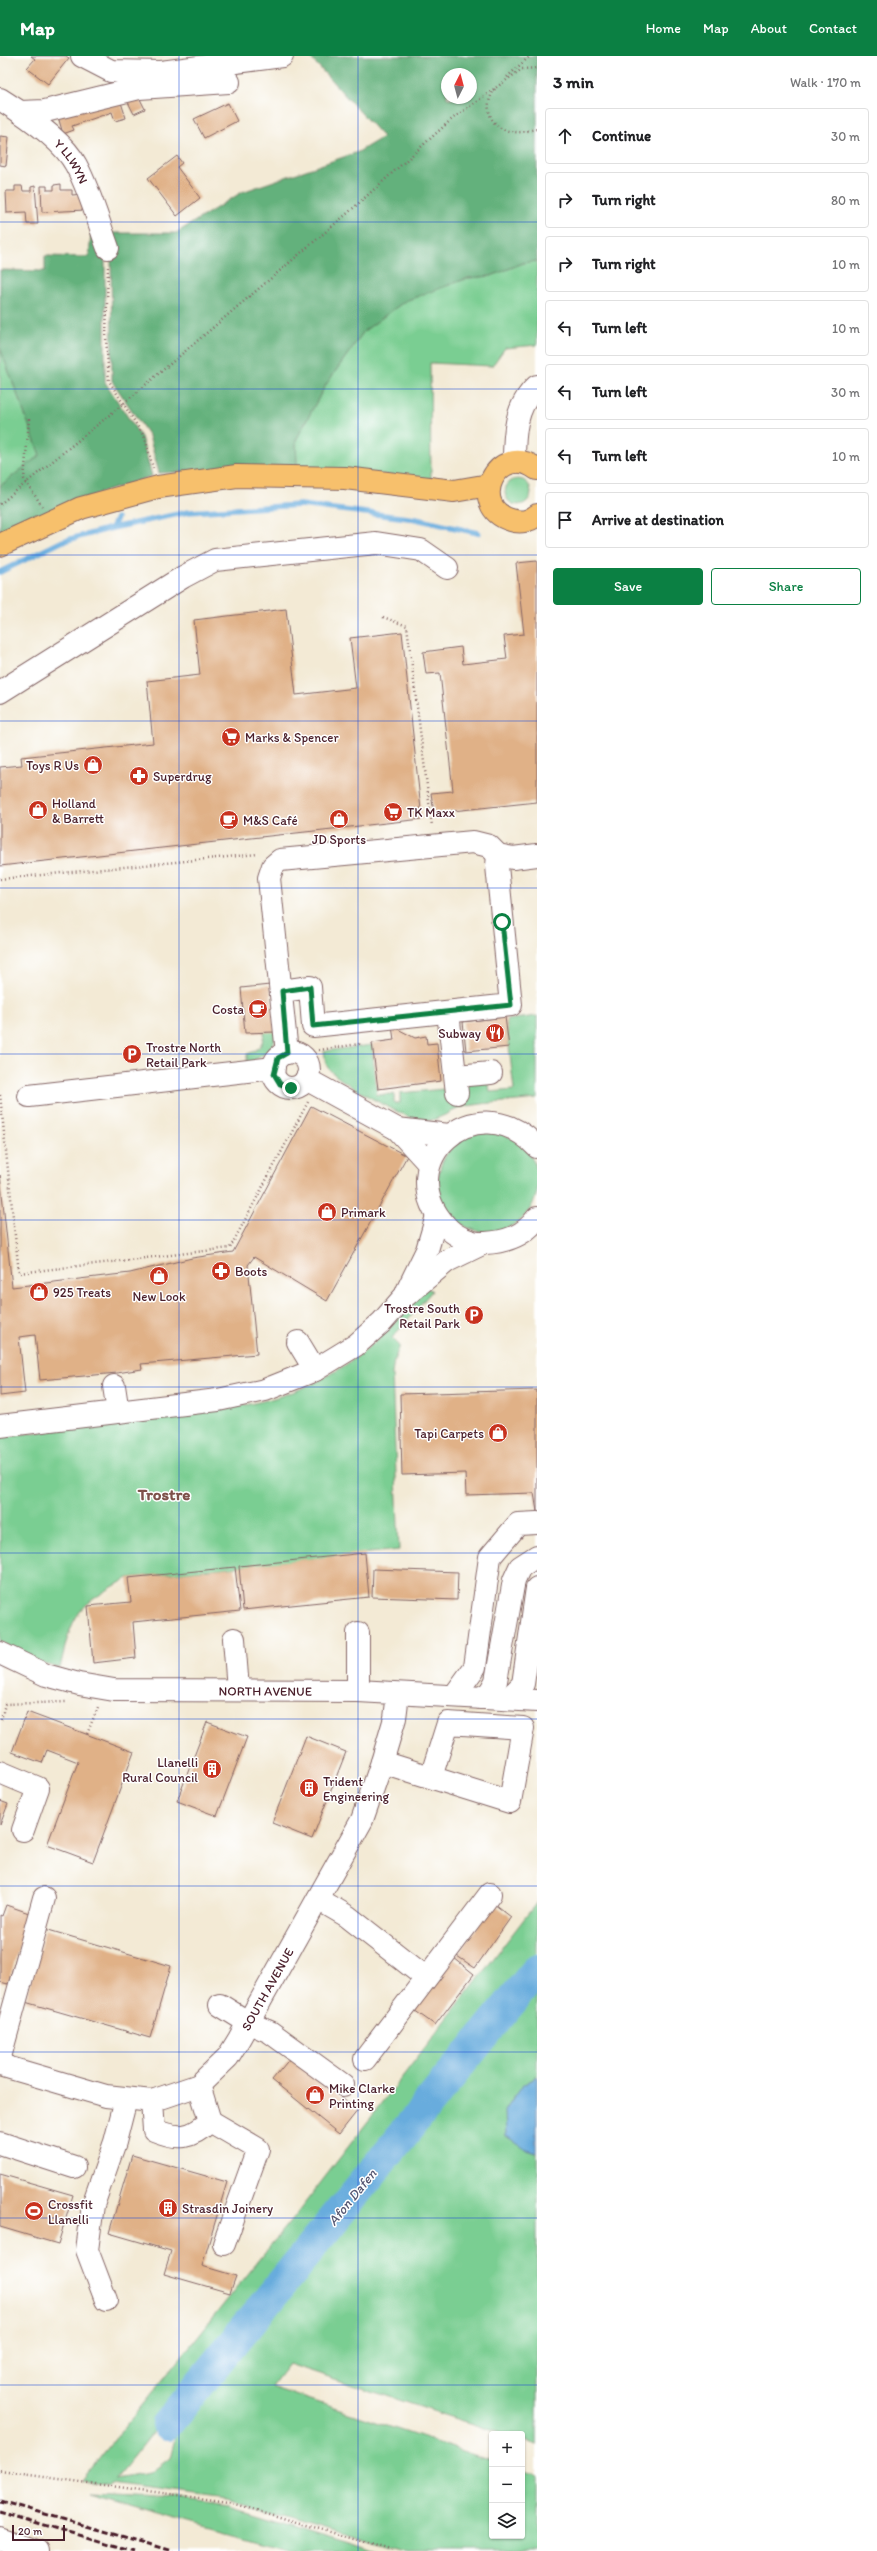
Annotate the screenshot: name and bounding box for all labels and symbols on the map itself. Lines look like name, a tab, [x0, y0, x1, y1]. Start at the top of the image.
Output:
north arrow	[441, 68, 477, 104]
street label: Y LLWYN	[51, 136, 91, 186]
supermarket icon: Marks & Spencer	[220, 726, 242, 748]
place label: Marks & Spencer	[245, 730, 339, 745]
shop icon: Toys R Us	[82, 754, 104, 776]
place label: Toys R Us	[26, 758, 79, 773]
pharmacy icon: Superdrug	[128, 765, 150, 787]
place label: Superdrug	[153, 769, 212, 784]
place label: Holland & Barrett	[52, 796, 104, 826]
shop icon: Holland & Barrett	[27, 799, 49, 821]
supermarket icon: TK Maxx	[382, 801, 404, 823]
place label: TK Maxx	[407, 805, 455, 820]
shop icon: JD Sports	[328, 808, 350, 830]
cafe icon: M&S Café	[218, 809, 240, 831]
place label: M&S Café	[243, 813, 298, 828]
place label: JD Sports	[312, 832, 366, 847]
route start	[493, 913, 511, 931]
cafe icon: Costa	[247, 998, 269, 1020]
place label: Costa	[212, 1002, 245, 1017]
restaurant icon: Subway	[484, 1022, 506, 1044]
place label: Subway	[438, 1026, 481, 1041]
place label: Trostre North Retail Park	[146, 1040, 221, 1070]
parking icon: Trostre North Retail Park	[121, 1043, 143, 1065]
route end	[282, 1079, 300, 1097]
shop icon: Primark	[316, 1201, 338, 1223]
place label: Primark	[341, 1205, 386, 1220]
pharmacy icon: Boots	[210, 1260, 232, 1282]
place label: Boots	[235, 1264, 268, 1279]
shop icon: New Look	[148, 1265, 170, 1287]
shop icon: 925 Treats	[28, 1281, 50, 1303]
place label: 925 Treats	[53, 1285, 111, 1300]
place label: New Look	[132, 1289, 186, 1304]
place label: Trostre South Retail Park	[384, 1301, 460, 1331]
parking icon: Trostre South Retail Park	[463, 1304, 485, 1326]
shop icon: Tapi Carpets	[487, 1422, 509, 1444]
place label: Tapi Carpets	[414, 1426, 484, 1441]
district label: Trostre	[137, 1484, 190, 1504]
street label: NORTH AVENUE	[219, 1683, 312, 1699]
place label: Llanelli Rural Council	[122, 1755, 198, 1785]
building icon: Llanelli Rural Council	[201, 1758, 223, 1780]
place label: Trident Engineering	[323, 1774, 390, 1804]
building icon: Trident Engineering	[298, 1777, 320, 1799]
street label: SOUTH AVENUE	[238, 1945, 297, 2033]
place label: Mike Clarke Printing	[329, 2081, 395, 2111]
shop icon: Mike Clarke Printing	[304, 2084, 326, 2106]
water label: Afon Dafen	[324, 2166, 380, 2229]
place label: Crossfit Llanelli	[48, 2197, 93, 2227]
building icon: Strasdin Joinery	[157, 2197, 179, 2219]
sports icon: Crossfit Llanelli	[23, 2200, 45, 2222]
place label: Strasdin Joinery	[182, 2201, 273, 2216]
scale bar	[12, 2523, 65, 2542]

